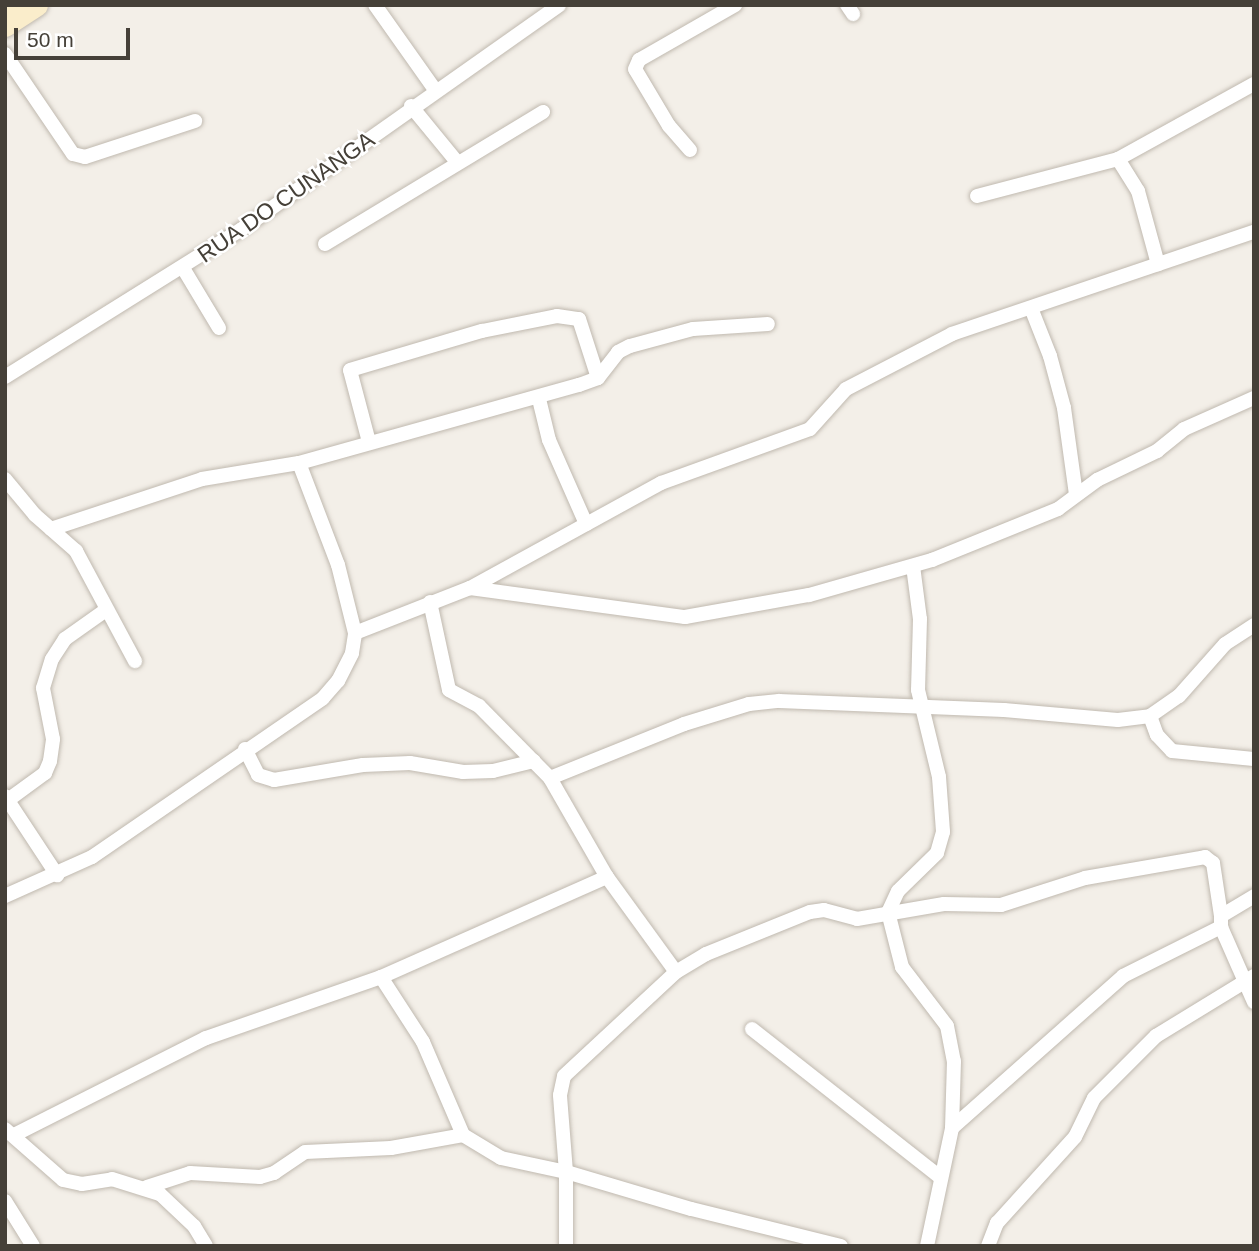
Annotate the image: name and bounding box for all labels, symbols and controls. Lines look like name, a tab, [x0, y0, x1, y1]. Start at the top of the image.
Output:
scale bar	[18, 14, 133, 58]
text: 50 m	[27, 28, 74, 51]
street label: RUA DO CUNANGA	[192, 125, 380, 269]

